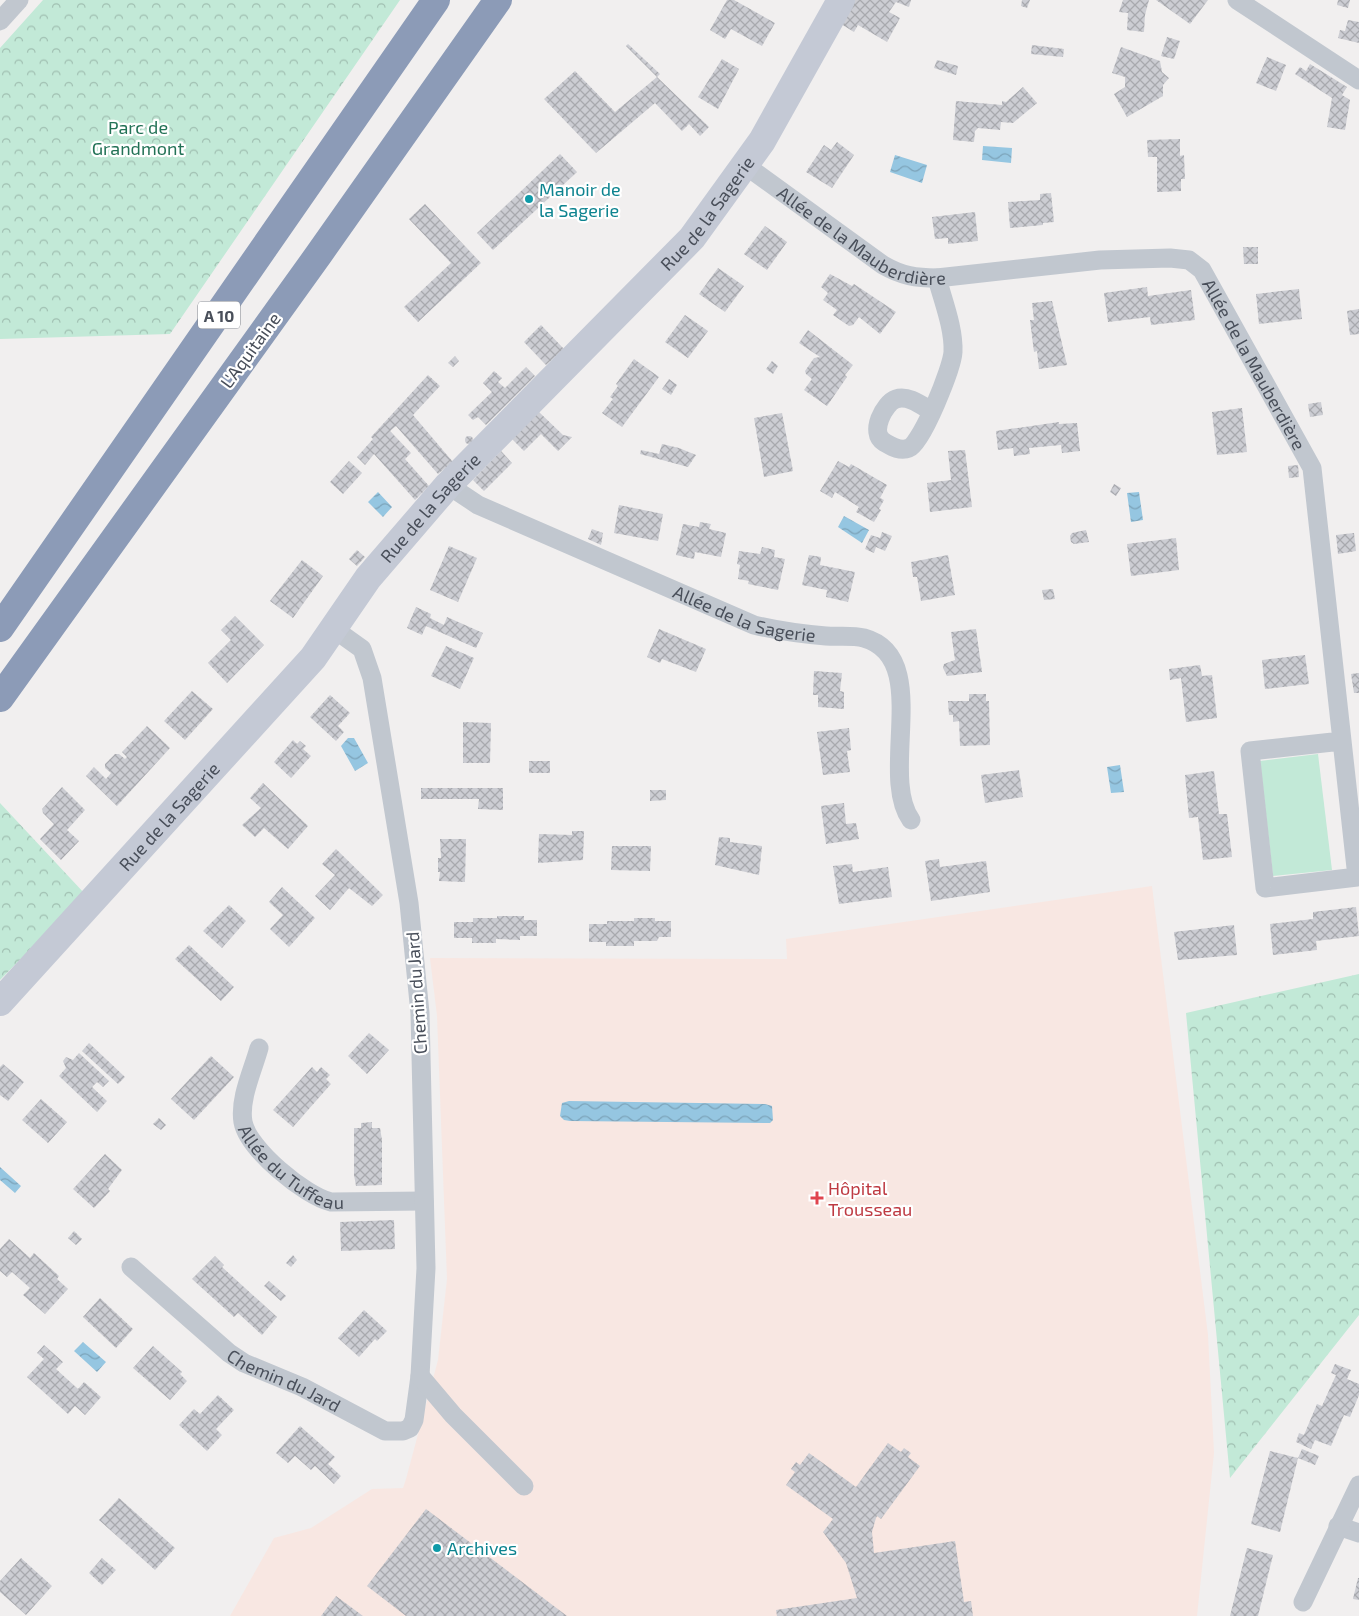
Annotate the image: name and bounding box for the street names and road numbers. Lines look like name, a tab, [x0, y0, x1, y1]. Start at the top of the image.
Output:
street label: Rue de la Sagerie	[656, 152, 759, 275]
street label: Allée de la Mauberdière	[773, 181, 947, 289]
street label: Allée de la Mauberdière	[1198, 275, 1311, 454]
road number: A 10	[198, 302, 240, 328]
street label: L'Aquitaine	[215, 308, 285, 392]
street label: Rue de la Sagerie	[375, 448, 485, 567]
street label: Allée de la Sagerie	[670, 580, 817, 646]
street label: Rue de la Sagerie	[114, 757, 224, 875]
street label: Chemin du Jard	[401, 931, 431, 1055]
street label: Allée du Tuffeau	[234, 1121, 344, 1213]
street label: Chemin du Jard	[223, 1344, 344, 1416]

